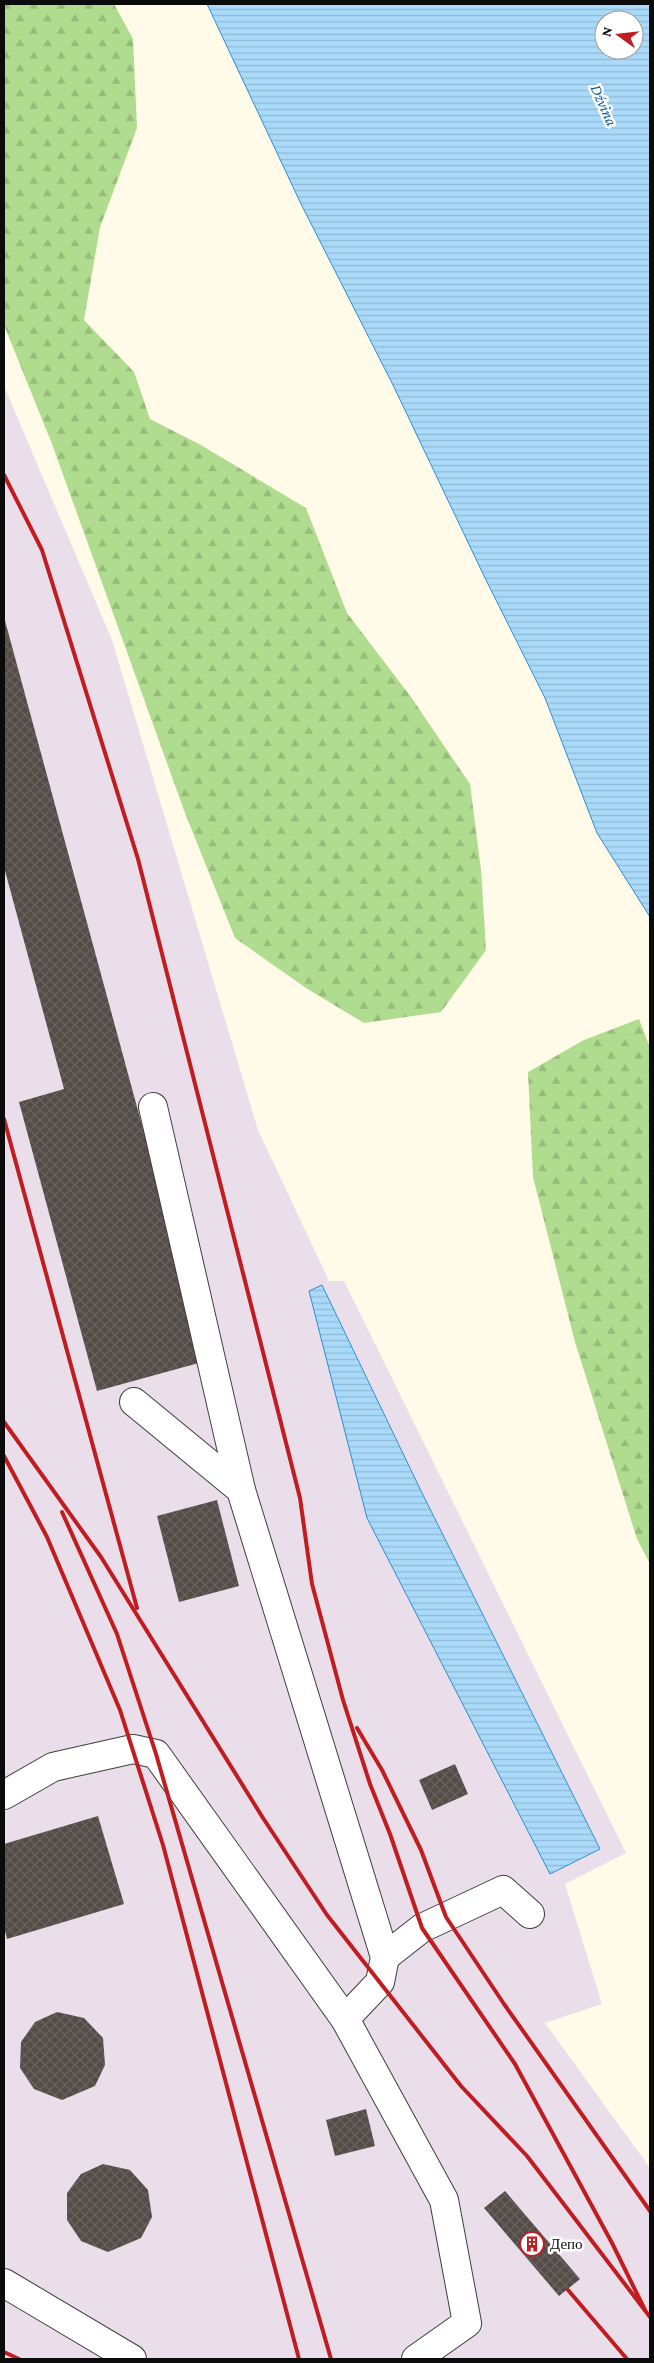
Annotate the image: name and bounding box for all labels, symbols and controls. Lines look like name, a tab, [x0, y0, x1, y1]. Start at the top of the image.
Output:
north arrow	[594, 10, 644, 60]
text: N	[597, 25, 616, 38]
water label: Dźvina	[587, 82, 621, 129]
building icon: Депо	[519, 2231, 545, 2257]
place label: Депо	[550, 2236, 583, 2252]

